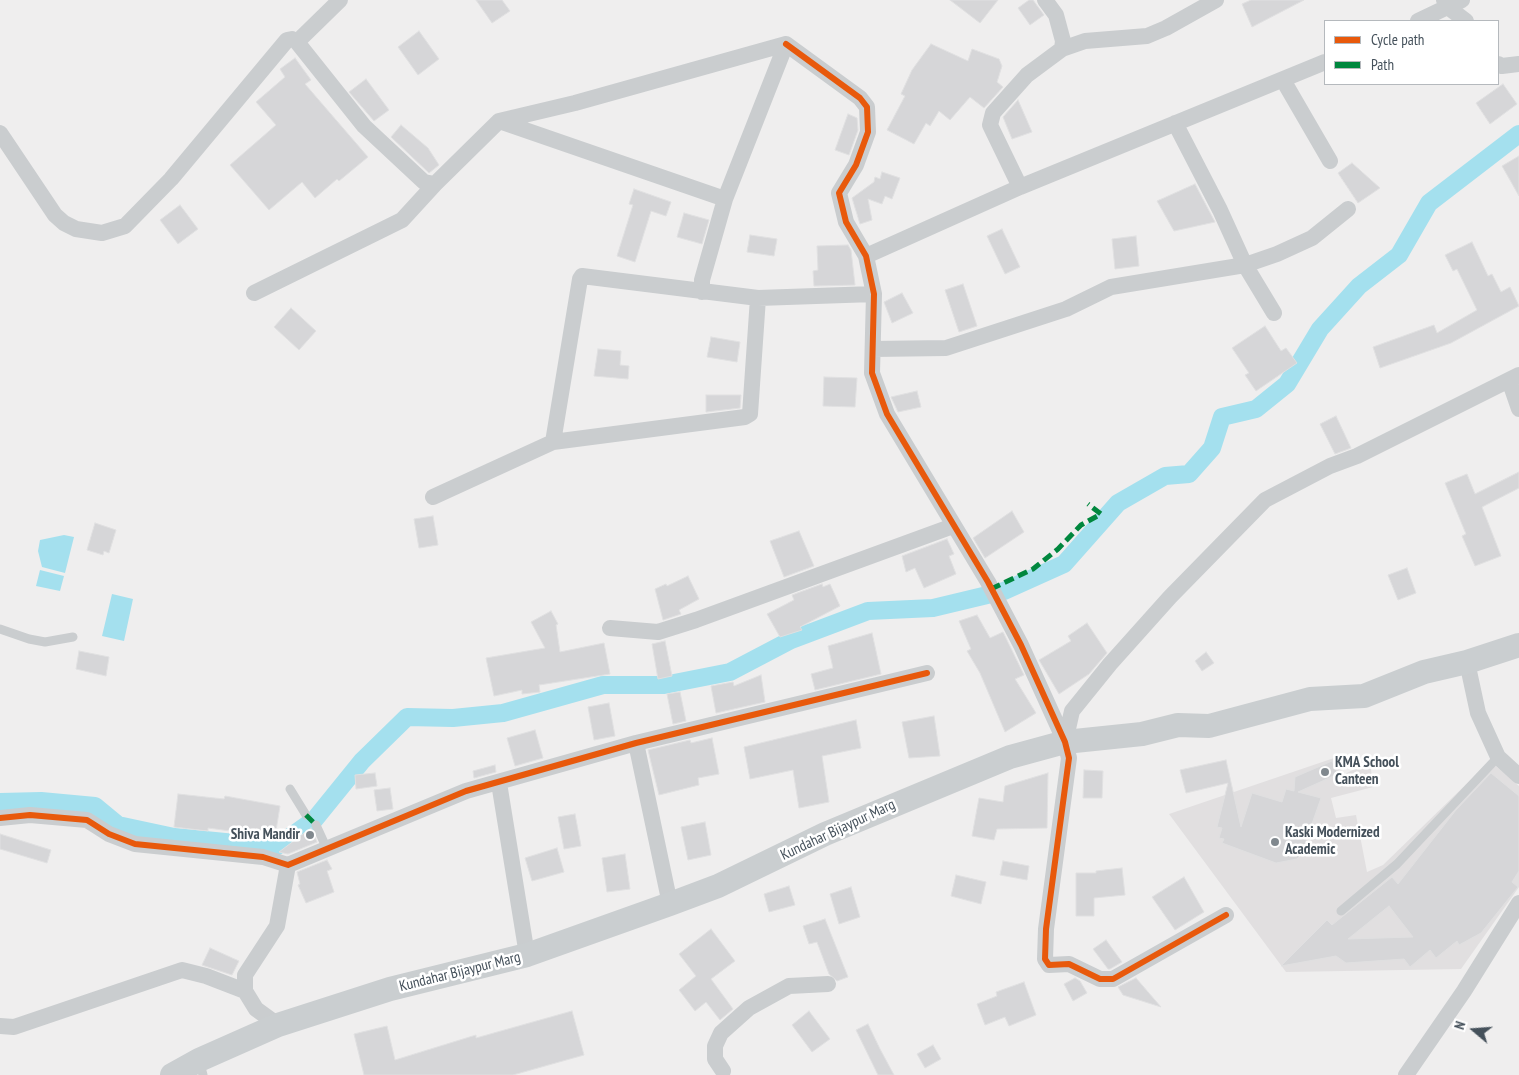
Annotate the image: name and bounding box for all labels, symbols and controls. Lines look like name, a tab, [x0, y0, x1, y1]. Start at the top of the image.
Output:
legend	[1324, 20, 1499, 85]
text: Cycle path	[1371, 30, 1424, 49]
text: Path	[1371, 55, 1394, 74]
place label: KMA School Canteen	[1335, 754, 1399, 789]
marker: KMA School Canteen	[1319, 766, 1331, 778]
street label: Kundahar Bijaypur Marg	[778, 796, 898, 864]
place label: Kaski Modernized Academic	[1285, 824, 1380, 859]
place label: Shiva Mandir	[231, 826, 300, 844]
marker: Shiva Mandir	[304, 829, 316, 841]
marker: Kaski Modernized Academic	[1269, 836, 1281, 848]
street label: Kundahar Bijaypur Marg	[398, 948, 522, 996]
north arrow	[1449, 1005, 1499, 1055]
text: N	[1450, 1019, 1469, 1032]

